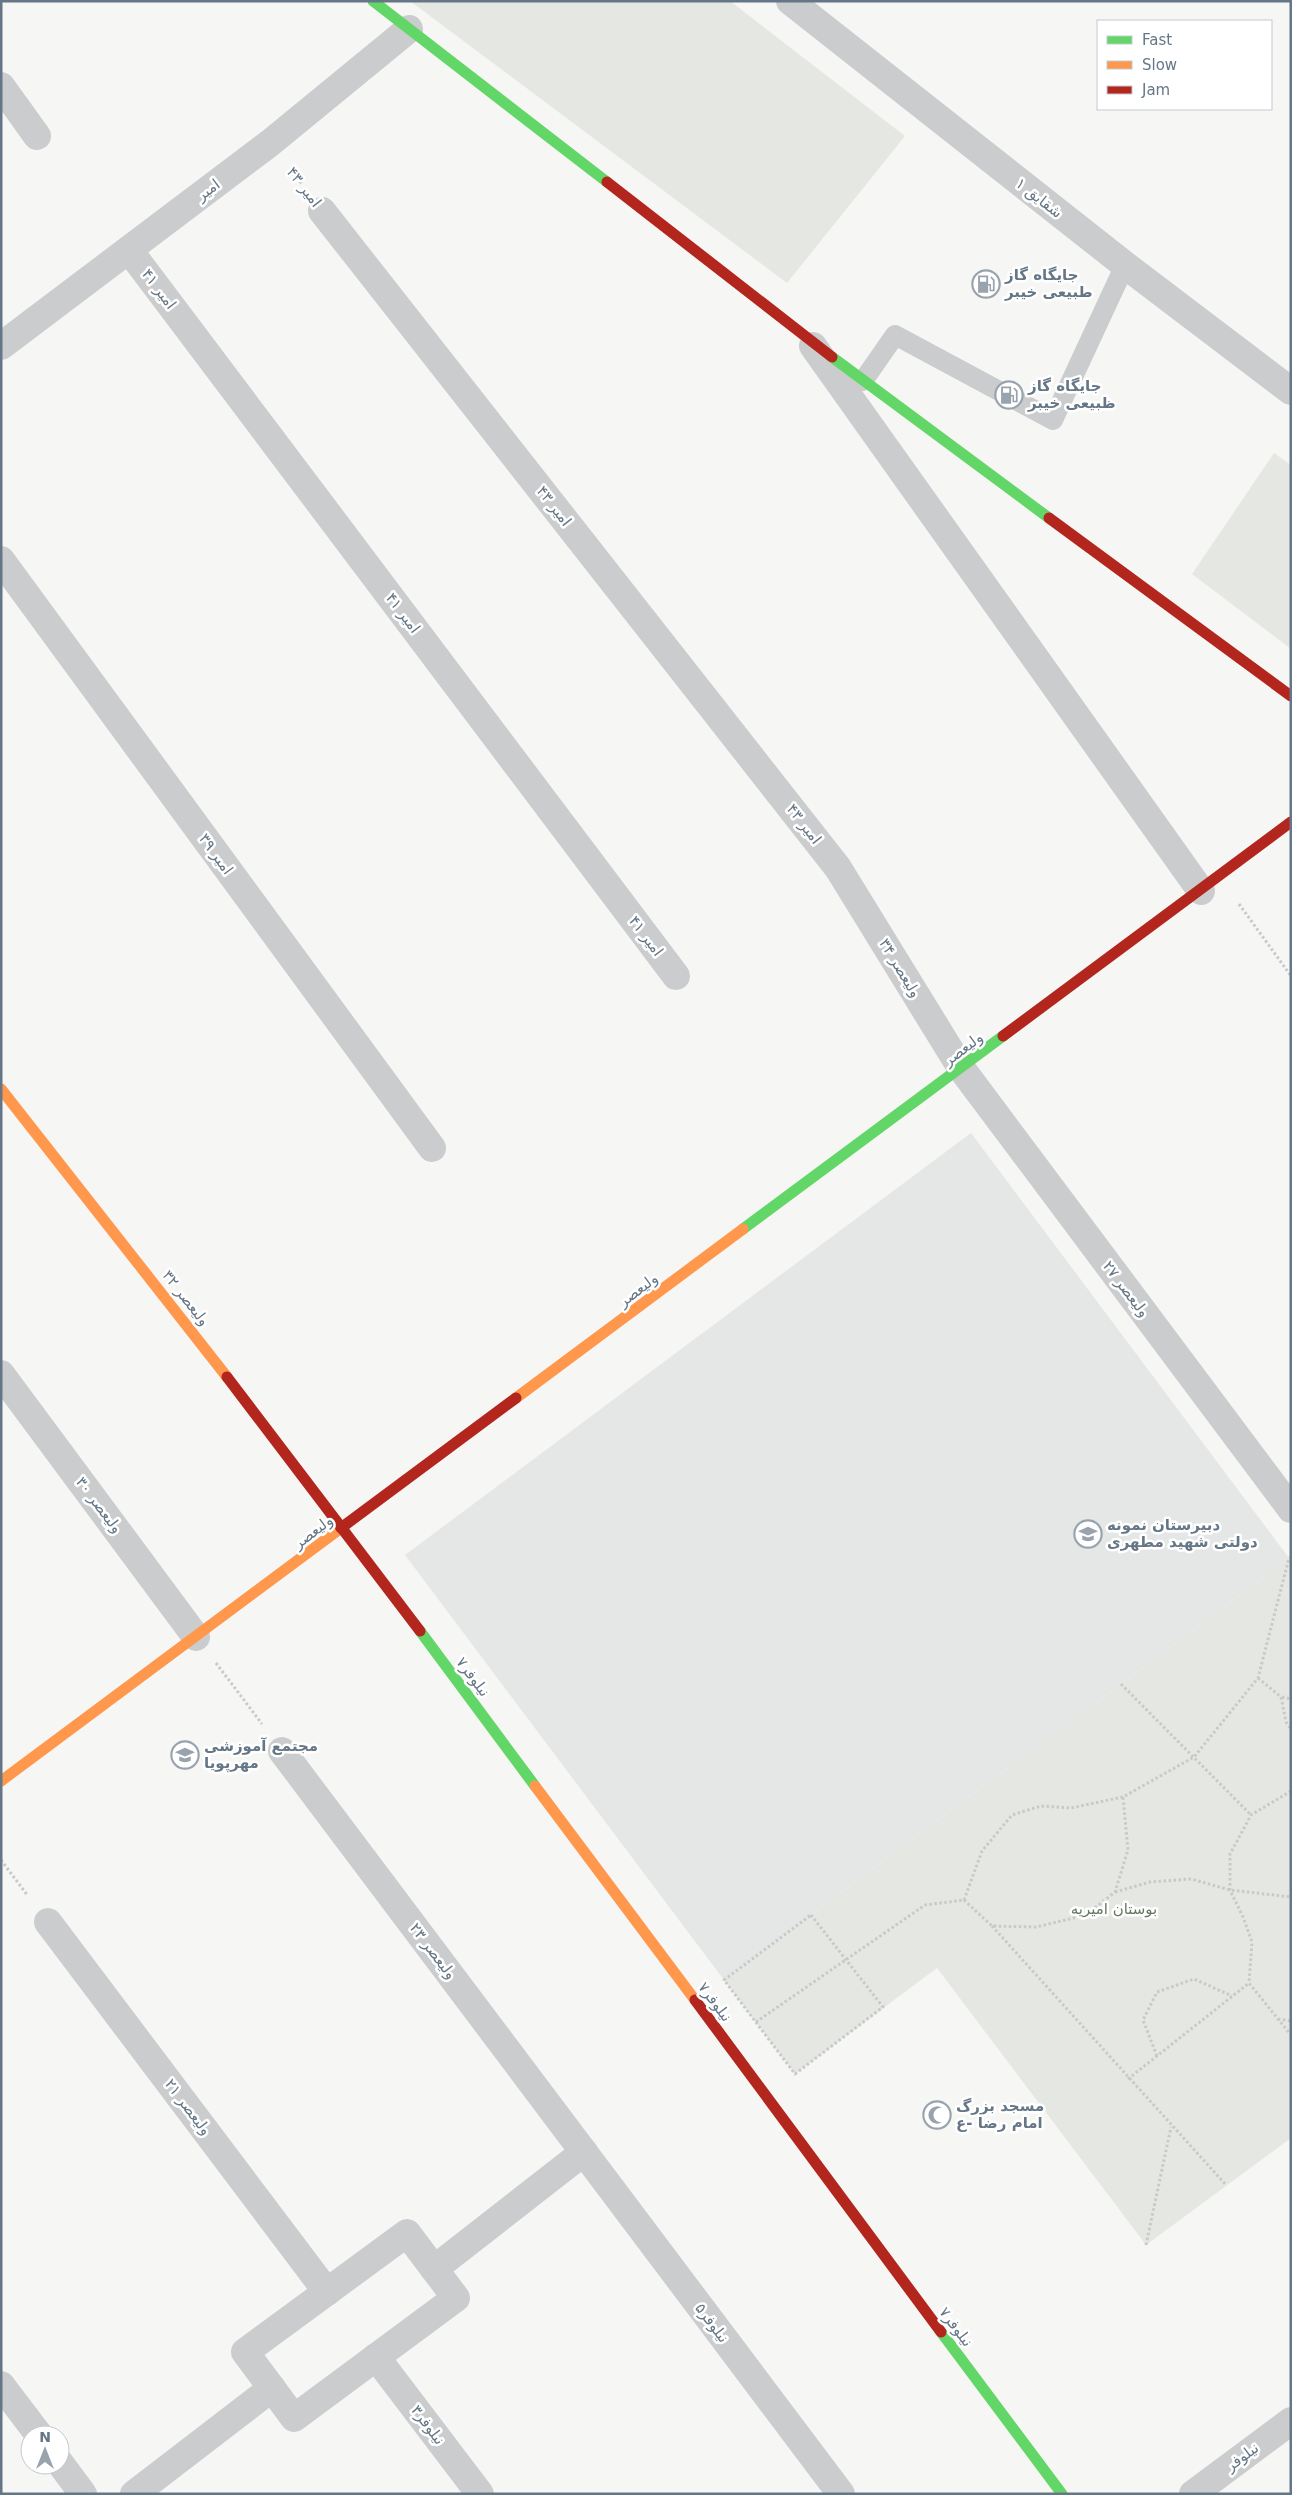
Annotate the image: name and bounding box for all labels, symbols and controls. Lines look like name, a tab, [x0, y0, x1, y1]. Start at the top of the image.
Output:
legend	[1097, 20, 1272, 110]
text: Fast	[1142, 31, 1172, 49]
text: Slow	[1142, 56, 1177, 74]
text: Jam	[1141, 81, 1170, 99]
street label: امیر ۴۳	[283, 163, 325, 211]
street label: شقایق ۱	[1012, 174, 1066, 222]
street label: امیر	[192, 175, 223, 205]
street label: امیر ۴۱	[138, 265, 180, 313]
place label: جایگاه گاز طبیعی خیبر	[1004, 266, 1093, 301]
fuel station icon: جایگاه گاز طبیعی خیبر	[971, 269, 1001, 299]
place label: جایگاه گاز ظبیعی خیبر	[1027, 377, 1116, 412]
fuel station icon: جایگاه گاز ظبیعی خیبر	[994, 380, 1024, 410]
street label: امیر ۴۳	[533, 482, 575, 530]
street label: امیر ۴۱	[382, 589, 424, 637]
street label: امیر ۴۳	[783, 800, 825, 848]
street label: امیر ۳۹	[195, 830, 237, 878]
street label: امیر ۴۱	[625, 912, 667, 960]
street label: ولیعصر ۳۴	[875, 935, 925, 1001]
street label: ولیعصر	[939, 1028, 986, 1070]
street label: ولیعصر ۲۷	[1099, 1257, 1153, 1321]
street label: ولیعصر ۳۲	[159, 1267, 213, 1329]
street label: ولیعصر	[614, 1269, 661, 1311]
street label: ولیعصر ۳۰	[72, 1473, 126, 1537]
street label: ولیعصر	[289, 1511, 336, 1553]
place label: دبیرستان نمونه دولتی شهید مطهری	[1107, 1516, 1258, 1551]
school or university icon: دبیرستان نمونه دولتی شهید مطهری	[1073, 1519, 1103, 1549]
street label: نیلوفر۷	[452, 1654, 494, 1700]
place label: مجتمع آموزشی مهرپویا	[204, 1737, 318, 1773]
school or university icon: مجتمع آموزشی مهرپویا	[170, 1740, 200, 1770]
park label: بوستان امیریه	[1071, 1900, 1157, 1918]
street label: ولیعصر ۲۳	[406, 1919, 460, 1983]
street label: نیلوفر۷	[694, 1979, 736, 2025]
street label: ولیعصر ۲۱	[161, 2075, 215, 2139]
place label: مسجد بزرگ امام رضا -ع	[956, 2097, 1044, 2132]
mosque icon: مسجد بزرگ امام رضا -ع	[922, 2100, 952, 2130]
street label: نیلوفر۵	[691, 2300, 733, 2346]
street label: نیلوفر۷	[935, 2304, 977, 2350]
street label: نیلوفر۳	[407, 2402, 449, 2448]
north arrow	[20, 2425, 70, 2475]
text: N	[39, 2429, 51, 2445]
street label: نیلوفر	[1221, 2439, 1262, 2476]

